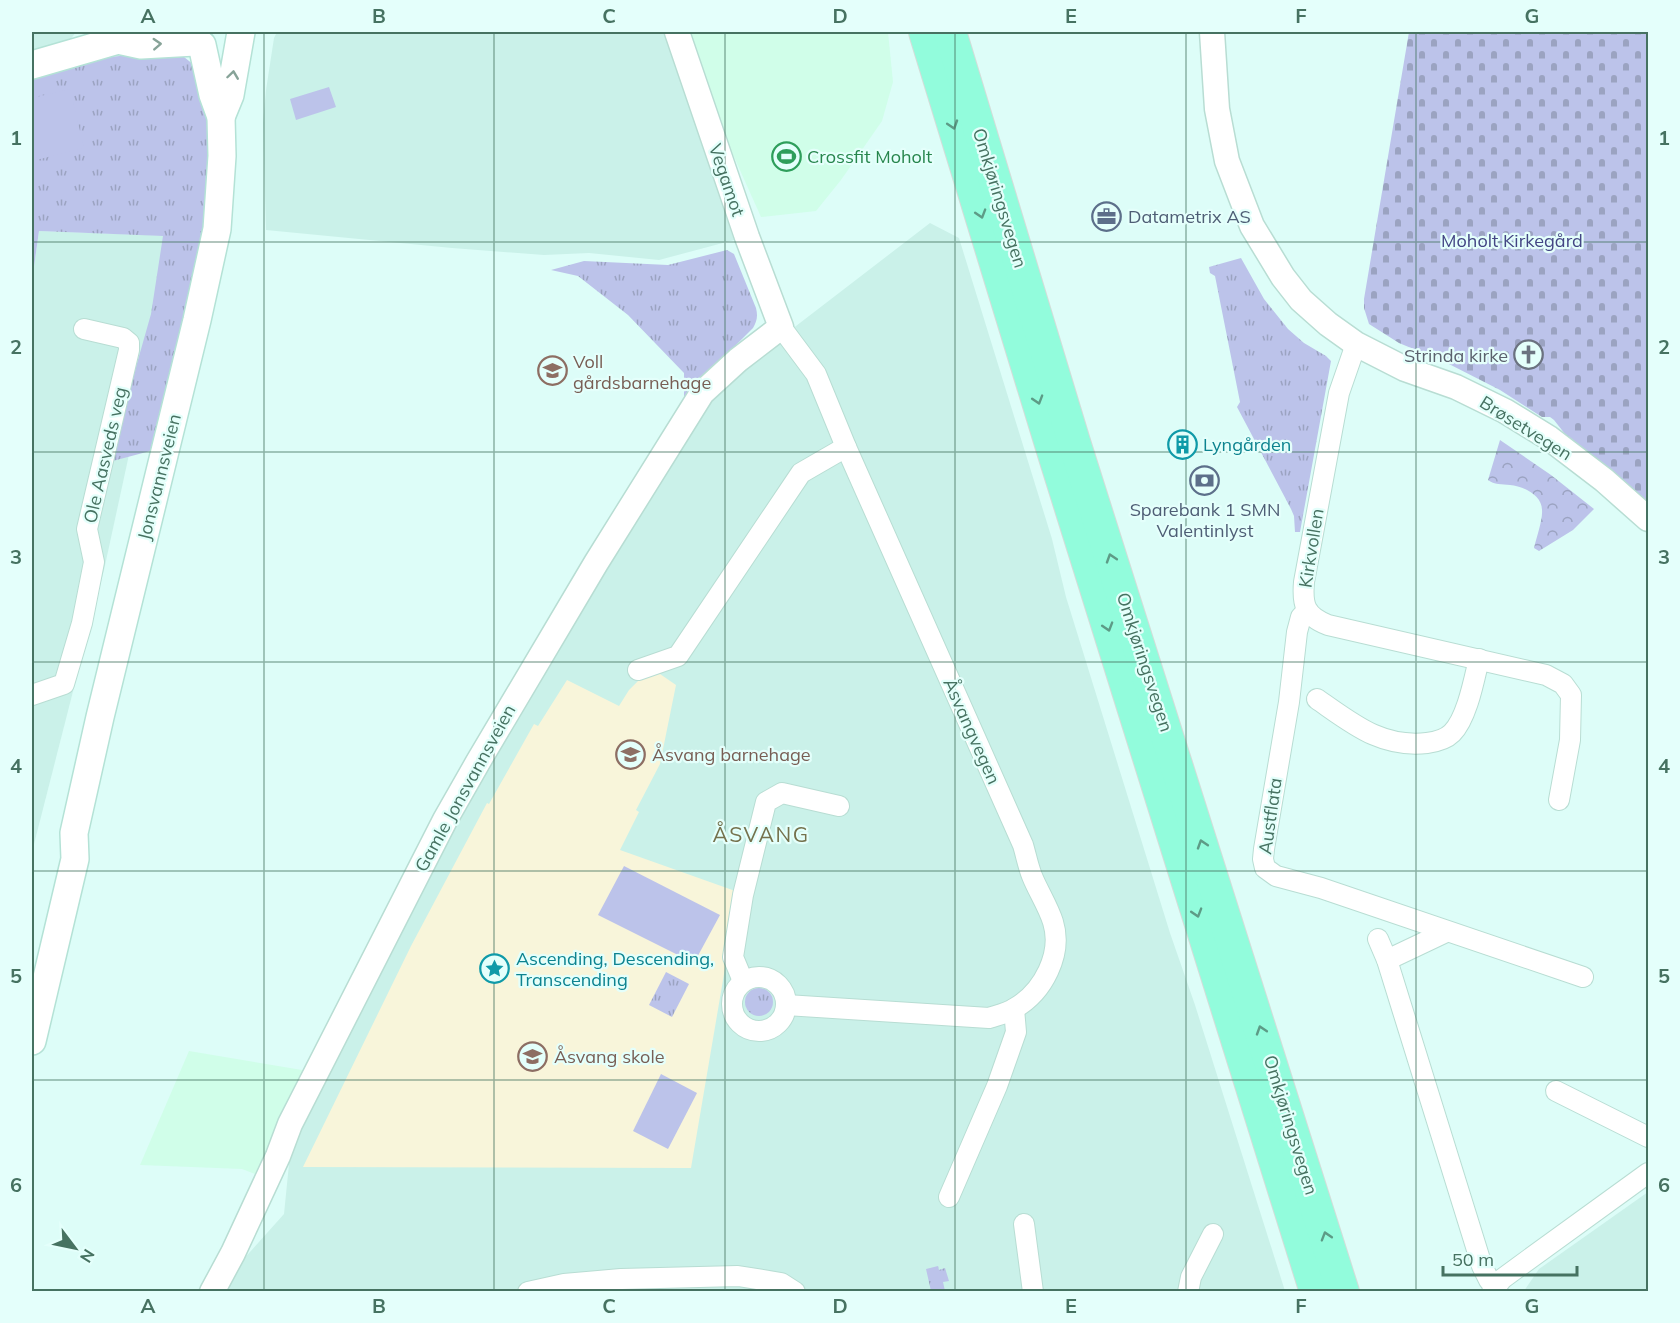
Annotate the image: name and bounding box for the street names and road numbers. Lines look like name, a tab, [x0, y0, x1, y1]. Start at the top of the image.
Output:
street label: Omkjøringsvegen	[968, 125, 1032, 271]
street label: Vegamot	[704, 141, 750, 219]
street label: Ole Aasveds veg	[78, 385, 132, 525]
street label: Brøsetvegen	[1476, 391, 1576, 465]
street label: Jonsvannsveien	[132, 411, 186, 543]
street label: Kirkvollen	[1293, 507, 1329, 589]
street label: Omkjøringsvegen	[1112, 590, 1178, 734]
street label: Åsvangvegen	[938, 674, 1006, 788]
street label: Gamle Jonsvannsveien	[409, 700, 521, 876]
street label: Austflata	[1253, 776, 1287, 856]
street label: Omkjøringsvegen	[1259, 1052, 1323, 1198]

